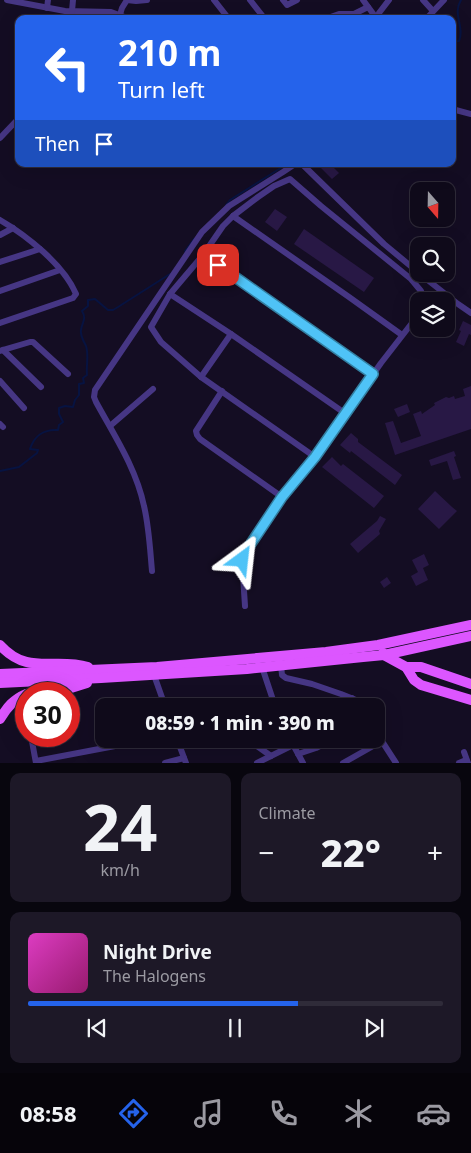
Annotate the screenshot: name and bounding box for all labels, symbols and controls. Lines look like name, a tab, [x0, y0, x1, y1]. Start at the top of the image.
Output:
text: 210 m	[118, 29, 221, 76]
icon: left	[35, 35, 100, 100]
text: Turn left	[118, 74, 205, 104]
icon: arrive	[90, 130, 118, 158]
text: Then	[35, 131, 80, 157]
north arrow	[410, 182, 455, 228]
map controls	[410, 182, 455, 337]
button: search	[410, 237, 455, 282]
pin	[197, 244, 239, 286]
icon: arrive	[204, 251, 232, 279]
button: layers	[410, 292, 455, 337]
position arrow	[215, 533, 267, 585]
speed limit sign: 30	[15, 682, 80, 747]
text: 08:59 · 1 min · 390 m	[145, 710, 335, 736]
text: 24	[83, 782, 157, 870]
text: Climate	[259, 802, 316, 824]
text: 22°	[321, 826, 381, 878]
text: −	[259, 833, 275, 871]
text: +	[427, 833, 443, 871]
text: km/h	[101, 859, 140, 881]
text: Night Drive	[103, 939, 212, 965]
text: The Halogens	[103, 965, 206, 987]
icon: previous	[83, 1014, 111, 1042]
icon: pause	[221, 1014, 249, 1042]
icon: next	[360, 1014, 388, 1042]
icon: directions	[116, 1096, 151, 1131]
icon: music	[191, 1096, 226, 1131]
icon: phone	[266, 1096, 301, 1131]
icon: climate	[341, 1096, 376, 1131]
icon: car	[416, 1096, 451, 1131]
text: 08:58	[20, 1098, 76, 1128]

